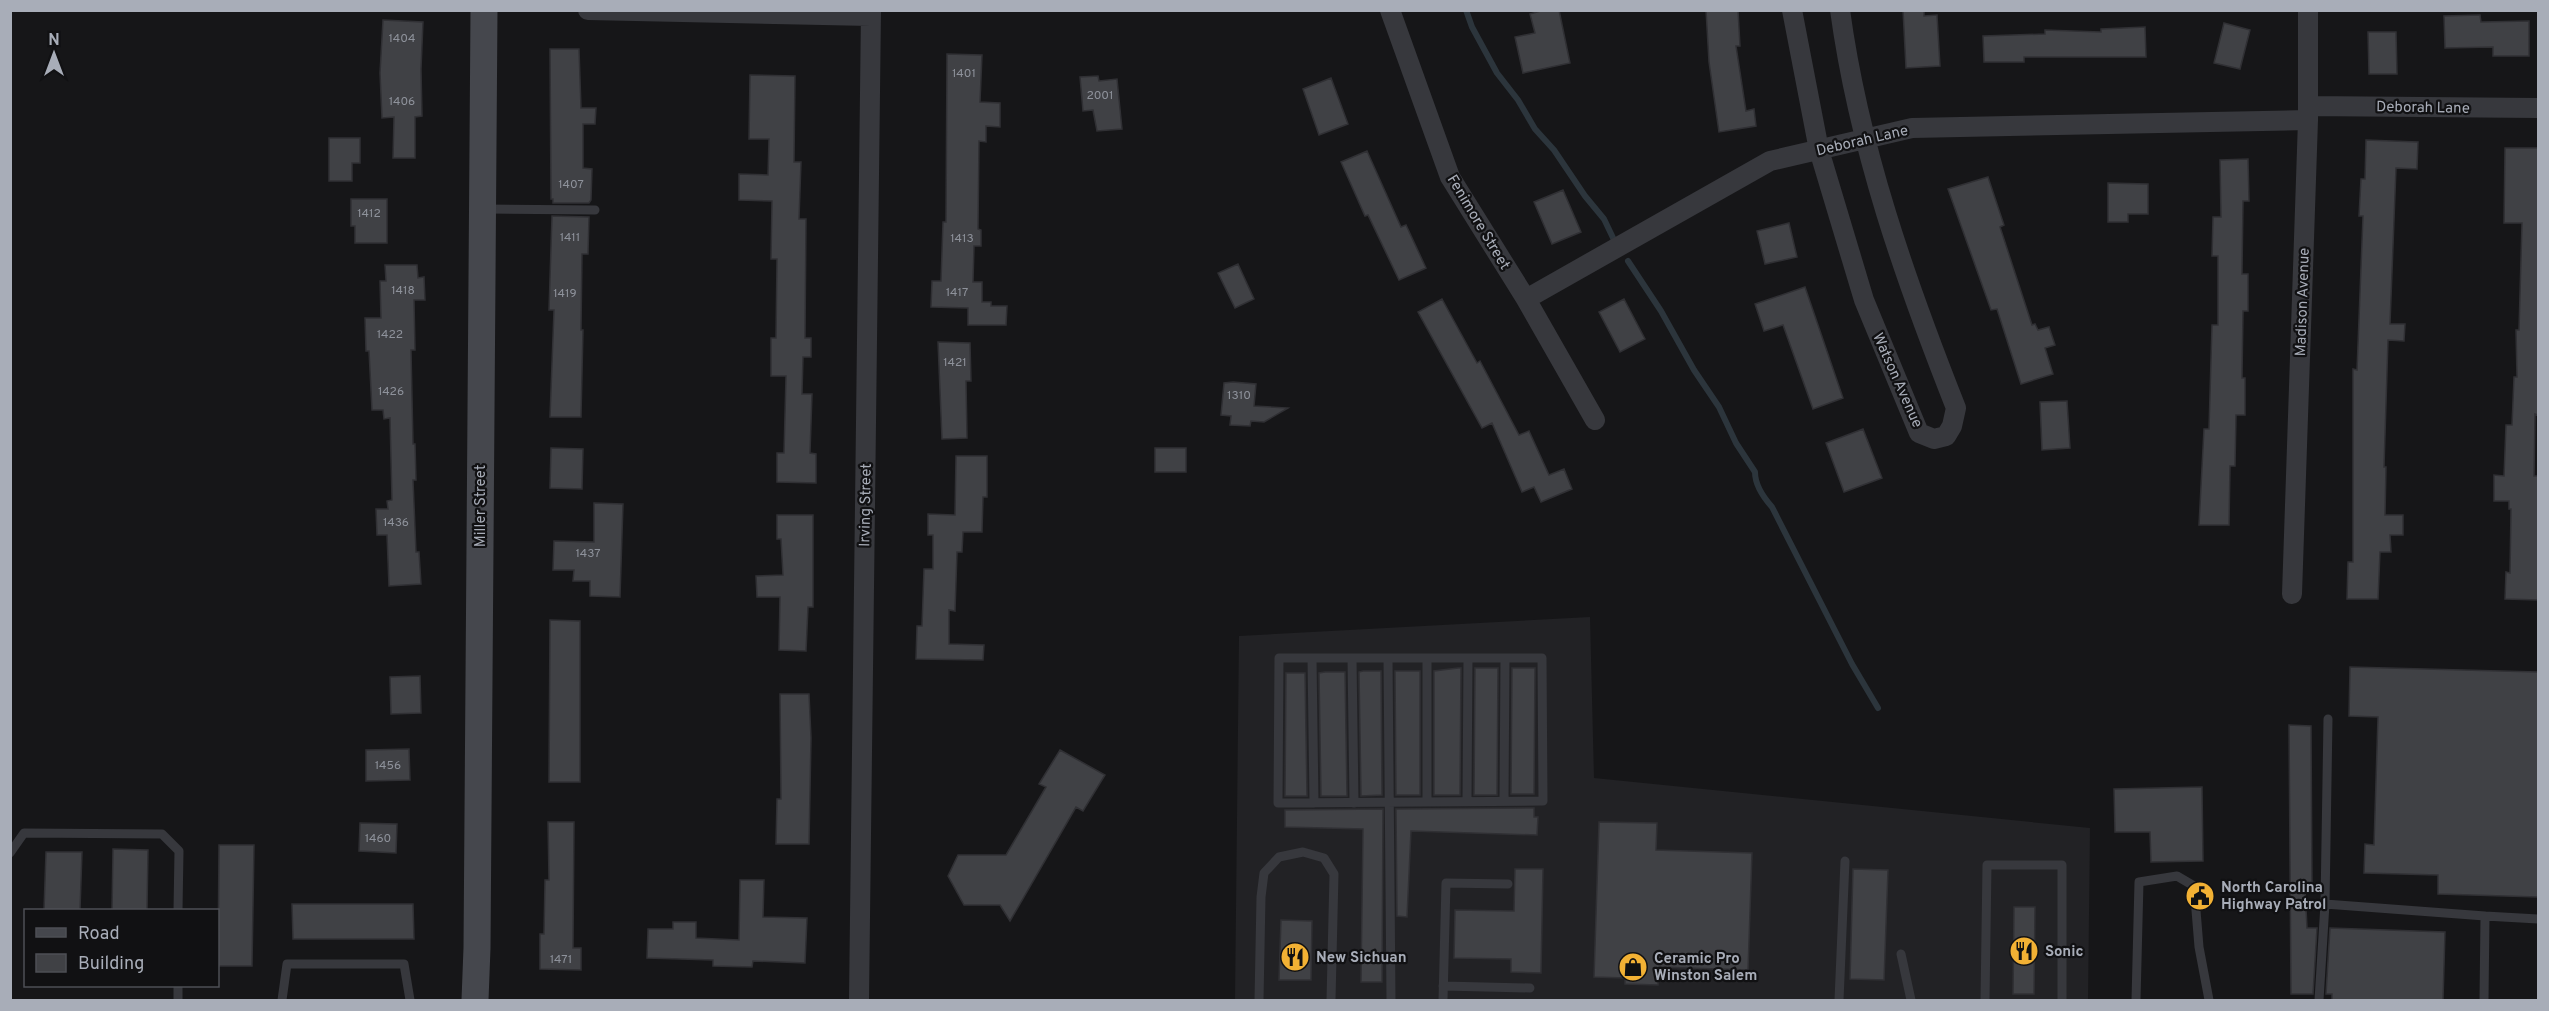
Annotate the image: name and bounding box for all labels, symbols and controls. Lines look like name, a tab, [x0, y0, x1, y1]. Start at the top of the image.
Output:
north arrow	[24, 24, 84, 84]
text: N	[48, 31, 60, 51]
house number: 1404	[389, 31, 415, 47]
house number: 1401	[952, 66, 976, 82]
house number: 2001	[1086, 88, 1114, 104]
house number: 1406	[389, 94, 415, 110]
street label: Deborah Lane	[2376, 98, 2470, 119]
street label: Deborah Lane	[1815, 122, 1910, 161]
street label: Fenimore Street	[1442, 172, 1513, 274]
house number: 1407	[558, 177, 584, 193]
house number: 1412	[357, 206, 381, 222]
house number: 1411	[560, 230, 580, 246]
house number: 1413	[950, 231, 974, 247]
street label: Madison Avenue	[2292, 247, 2315, 357]
house number: 1418	[391, 283, 415, 299]
house number: 1417	[946, 285, 968, 301]
house number: 1419	[553, 286, 577, 302]
house number: 1422	[377, 327, 403, 343]
street label: Watson Avenue	[1867, 330, 1926, 431]
house number: 1421	[943, 355, 967, 371]
house number: 1426	[378, 384, 404, 400]
house number: 1310	[1227, 388, 1251, 404]
street label: Irving Street	[856, 463, 877, 547]
street label: Miller Street	[472, 465, 491, 547]
house number: 1436	[383, 515, 409, 531]
house number: 1437	[575, 546, 601, 562]
house number: 1456	[375, 758, 401, 774]
house number: 1460	[365, 831, 391, 847]
place label: North Carolina Highway Patrol	[2221, 879, 2326, 915]
public building icon: North Carolina Highway Patrol	[2184, 880, 2216, 912]
legend	[24, 909, 219, 987]
text: Road	[78, 923, 120, 946]
restaurant icon: Sonic	[2008, 935, 2040, 967]
restaurant icon: New Sichuan	[1279, 941, 1311, 973]
place label: Sonic	[2045, 943, 2084, 962]
place label: New Sichuan	[1316, 949, 1407, 968]
place label: Ceramic Pro Winston Salem	[1654, 950, 1757, 986]
shop icon: Ceramic Pro Winston Salem	[1617, 951, 1649, 983]
house number: 1471	[550, 952, 572, 968]
text: Building	[78, 953, 144, 976]

